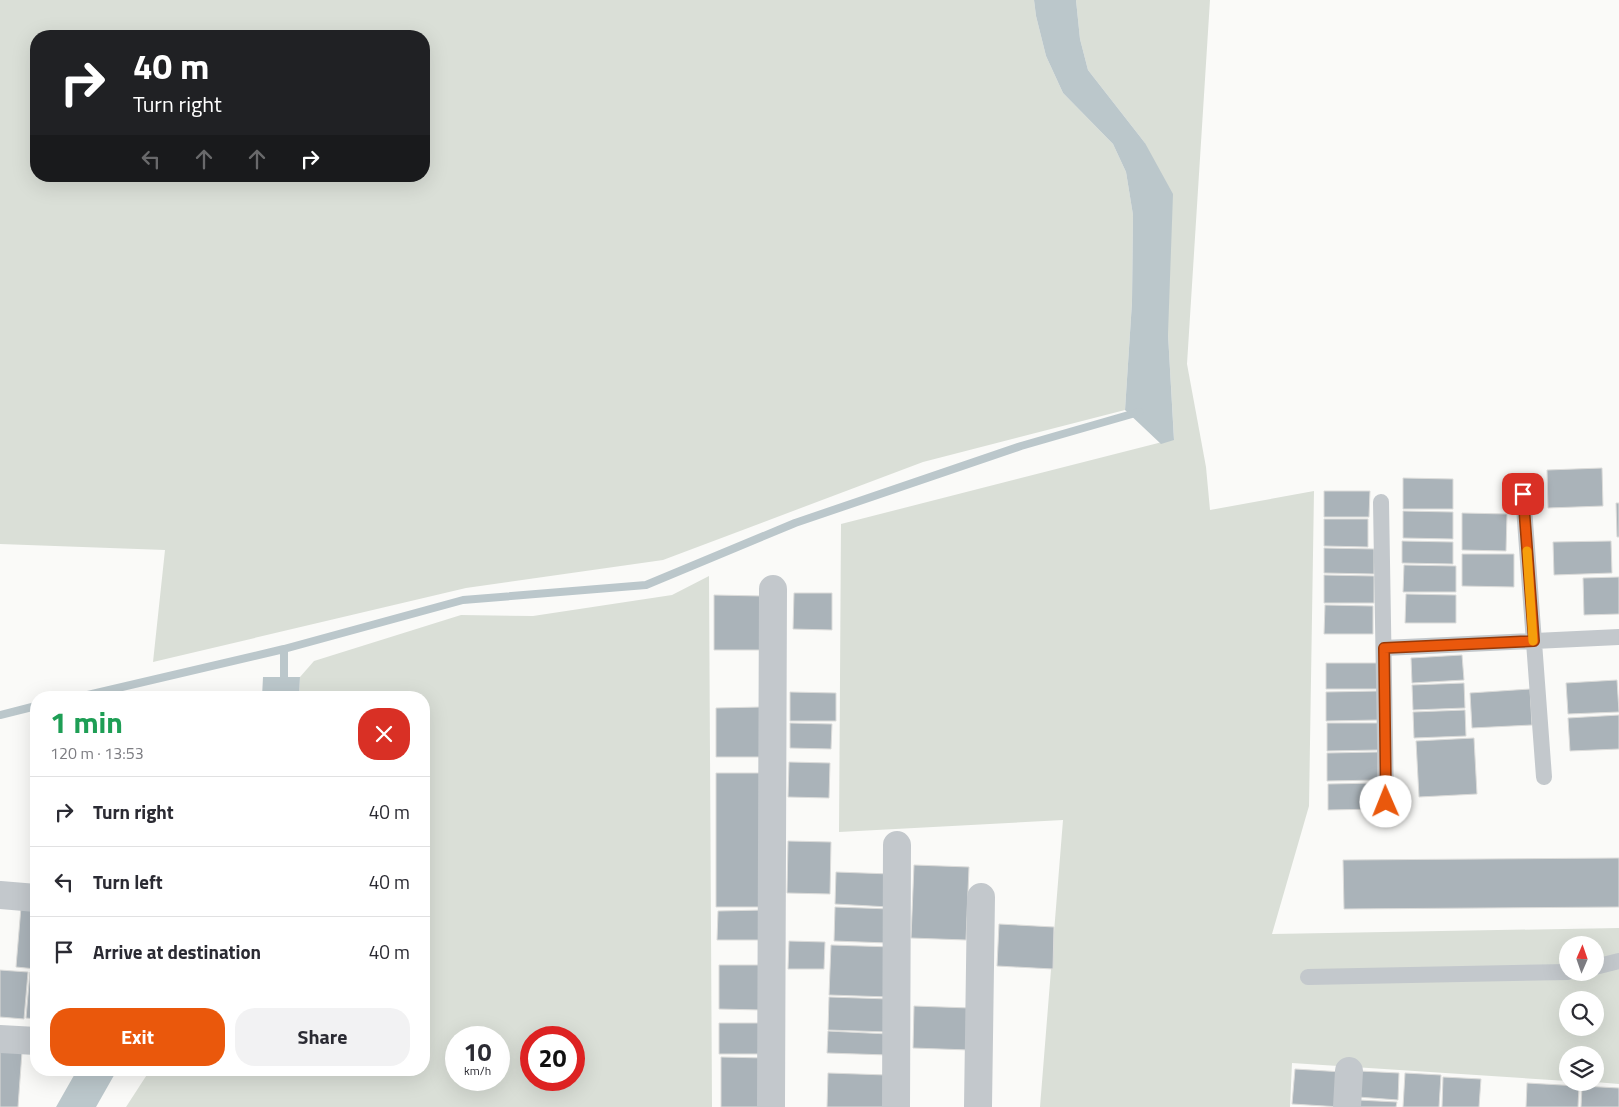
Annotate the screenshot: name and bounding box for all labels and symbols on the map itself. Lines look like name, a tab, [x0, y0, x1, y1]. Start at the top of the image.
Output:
pin	[1502, 473, 1544, 515]
position arrow	[1359, 775, 1411, 827]
north arrow	[1559, 936, 1604, 981]
speed limit sign: 20	[520, 1026, 585, 1091]

